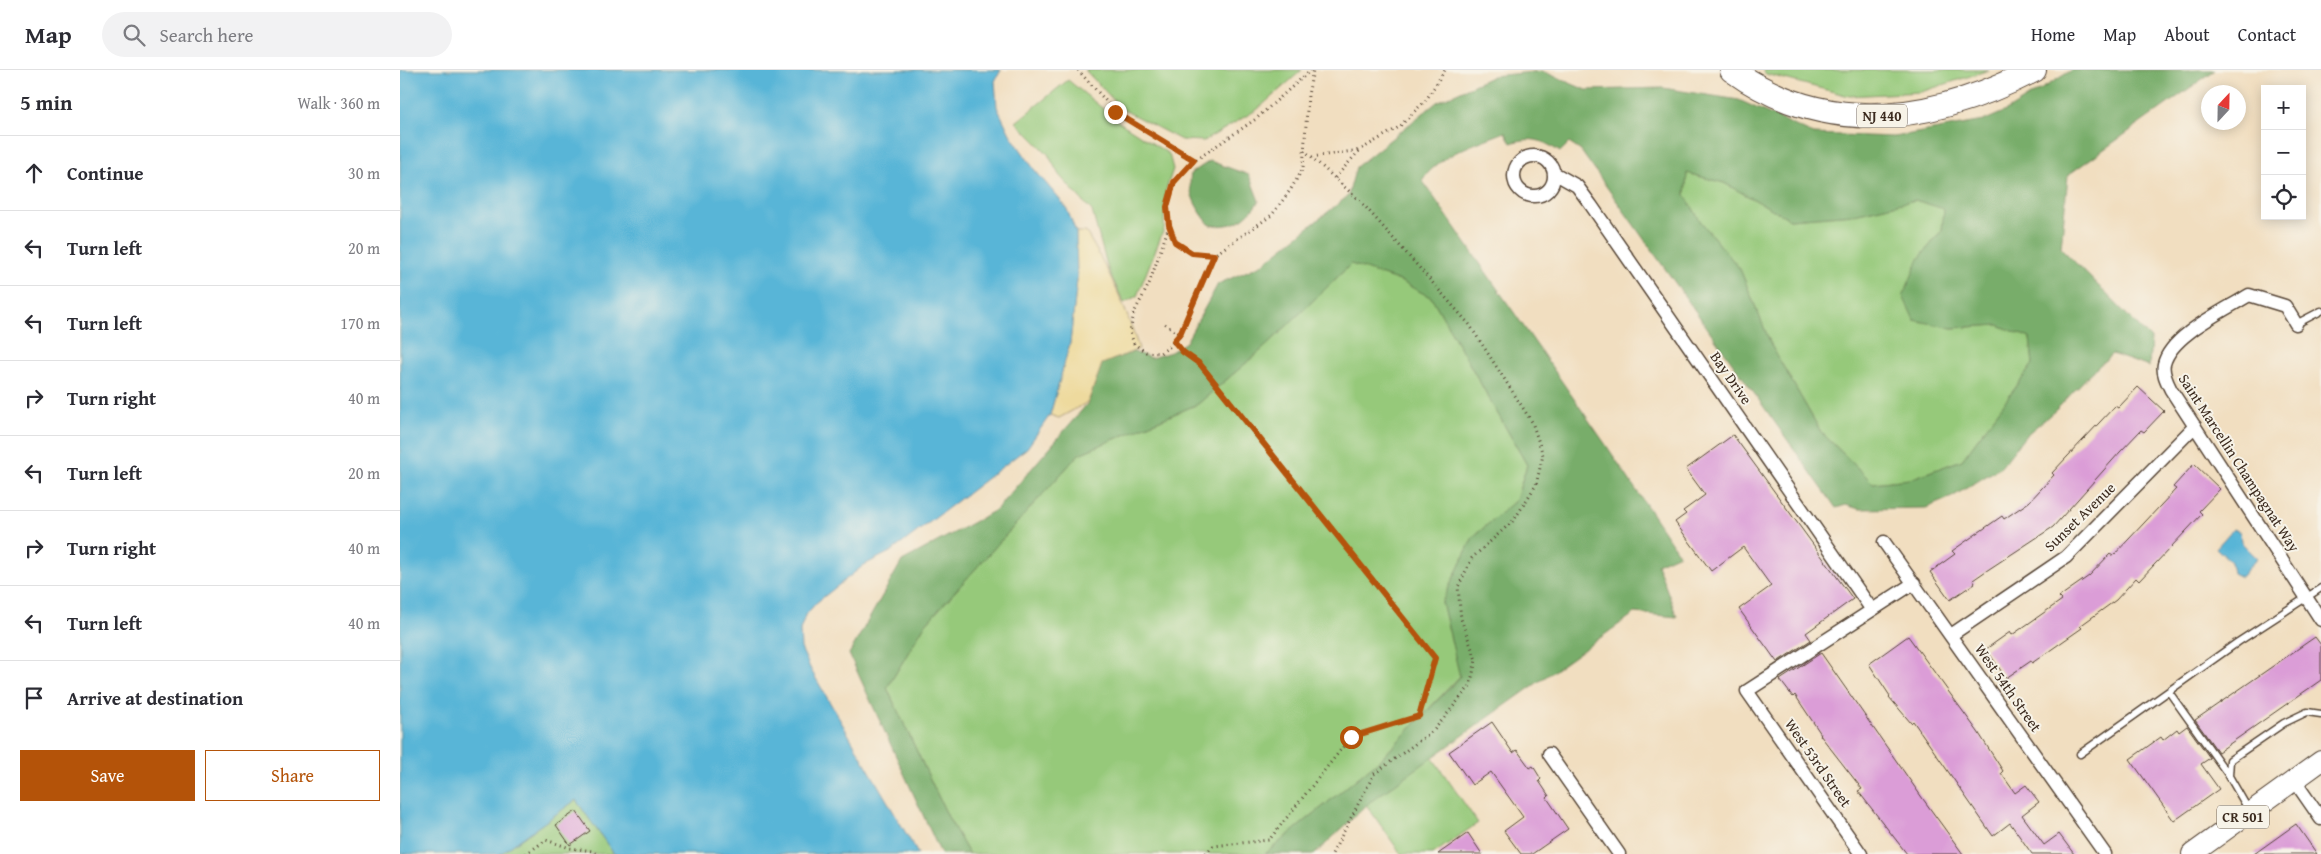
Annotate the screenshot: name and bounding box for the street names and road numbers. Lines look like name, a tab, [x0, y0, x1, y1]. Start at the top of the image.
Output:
road number: NJ 440	[1857, 104, 1907, 128]
street label: Bay Drive	[1706, 347, 1757, 408]
street label: Saint Marcellin Champagnat Way	[2174, 370, 2305, 556]
street label: Sunset Avenue	[2039, 477, 2120, 556]
street label: West 54th Street	[1970, 639, 2047, 737]
street label: West 53rd Street	[1780, 714, 1857, 812]
road number: CR 501	[2217, 806, 2269, 829]

